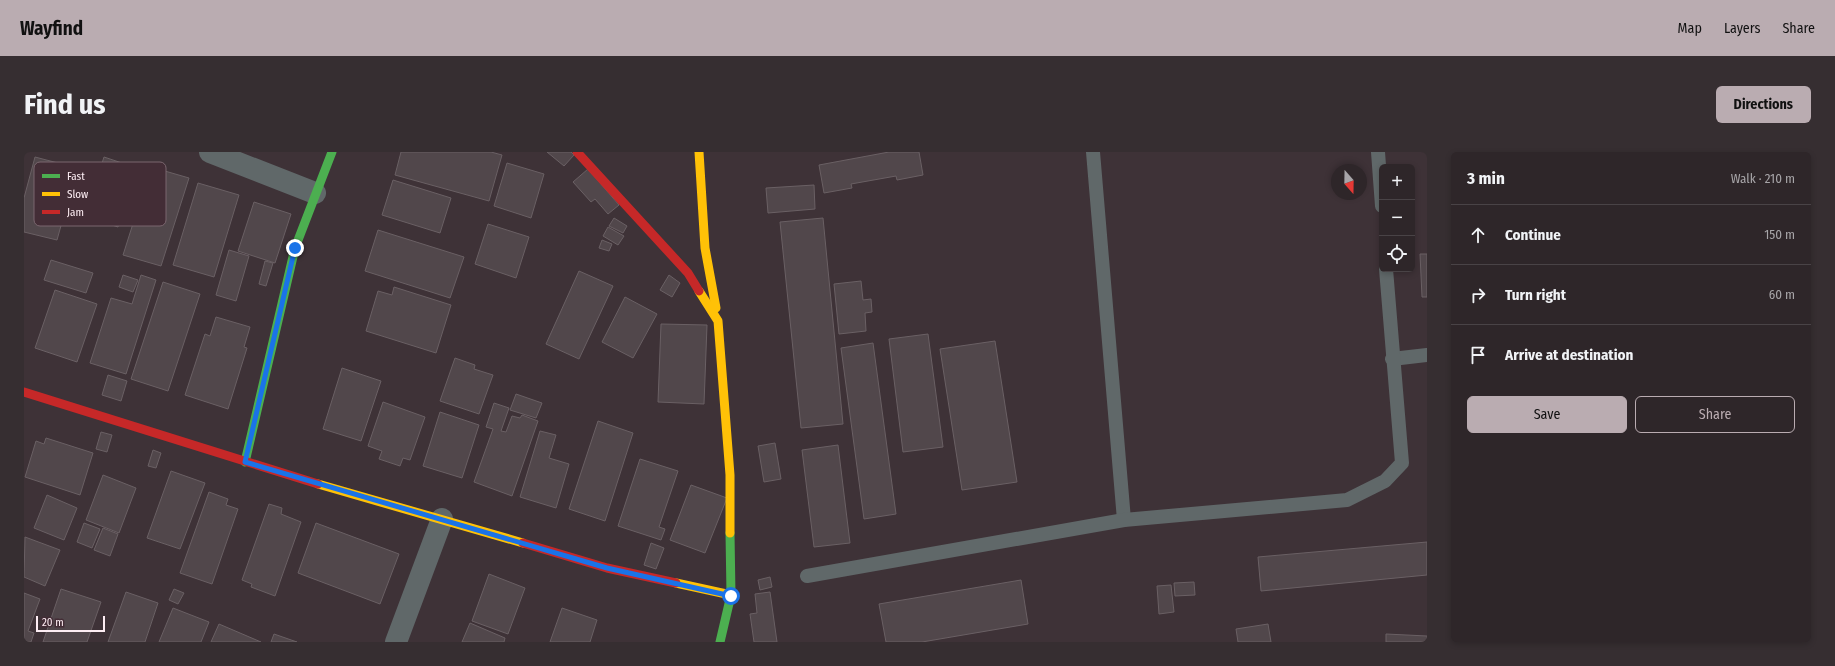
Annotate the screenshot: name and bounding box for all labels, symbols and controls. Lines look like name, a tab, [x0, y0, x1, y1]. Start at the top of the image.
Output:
text: Wayfind	[20, 17, 83, 40]
text: Map	[1678, 20, 1702, 37]
text: Layers	[1724, 20, 1760, 37]
text: Share	[1782, 20, 1815, 37]
button: Directions	[1716, 86, 1811, 123]
text: Find us	[24, 88, 106, 121]
legend	[34, 162, 166, 226]
north arrow	[1331, 164, 1367, 200]
map controls	[1379, 164, 1415, 272]
button: +	[1379, 164, 1415, 200]
text: 3 min	[1467, 168, 1505, 189]
text: Fast	[67, 170, 85, 183]
text: Walk · 210 m	[1731, 171, 1795, 186]
text: Slow	[67, 188, 88, 201]
button: −	[1379, 200, 1415, 236]
text: Jam	[67, 206, 84, 219]
icon: ahead	[1467, 224, 1489, 246]
text: Continue	[1505, 226, 1561, 244]
text: 150 m	[1764, 227, 1795, 242]
button: locate	[1379, 236, 1415, 272]
route end	[286, 239, 304, 257]
icon: right	[1467, 284, 1489, 306]
text: Turn right	[1505, 286, 1566, 304]
text: 60 m	[1769, 287, 1795, 302]
icon: arrive	[1467, 344, 1489, 366]
text: Arrive at destination	[1505, 346, 1633, 364]
button: Save	[1467, 396, 1627, 433]
button: Share	[1635, 396, 1795, 433]
route start	[722, 587, 740, 605]
scale bar	[36, 614, 105, 633]
text: 20 m	[42, 616, 64, 629]

